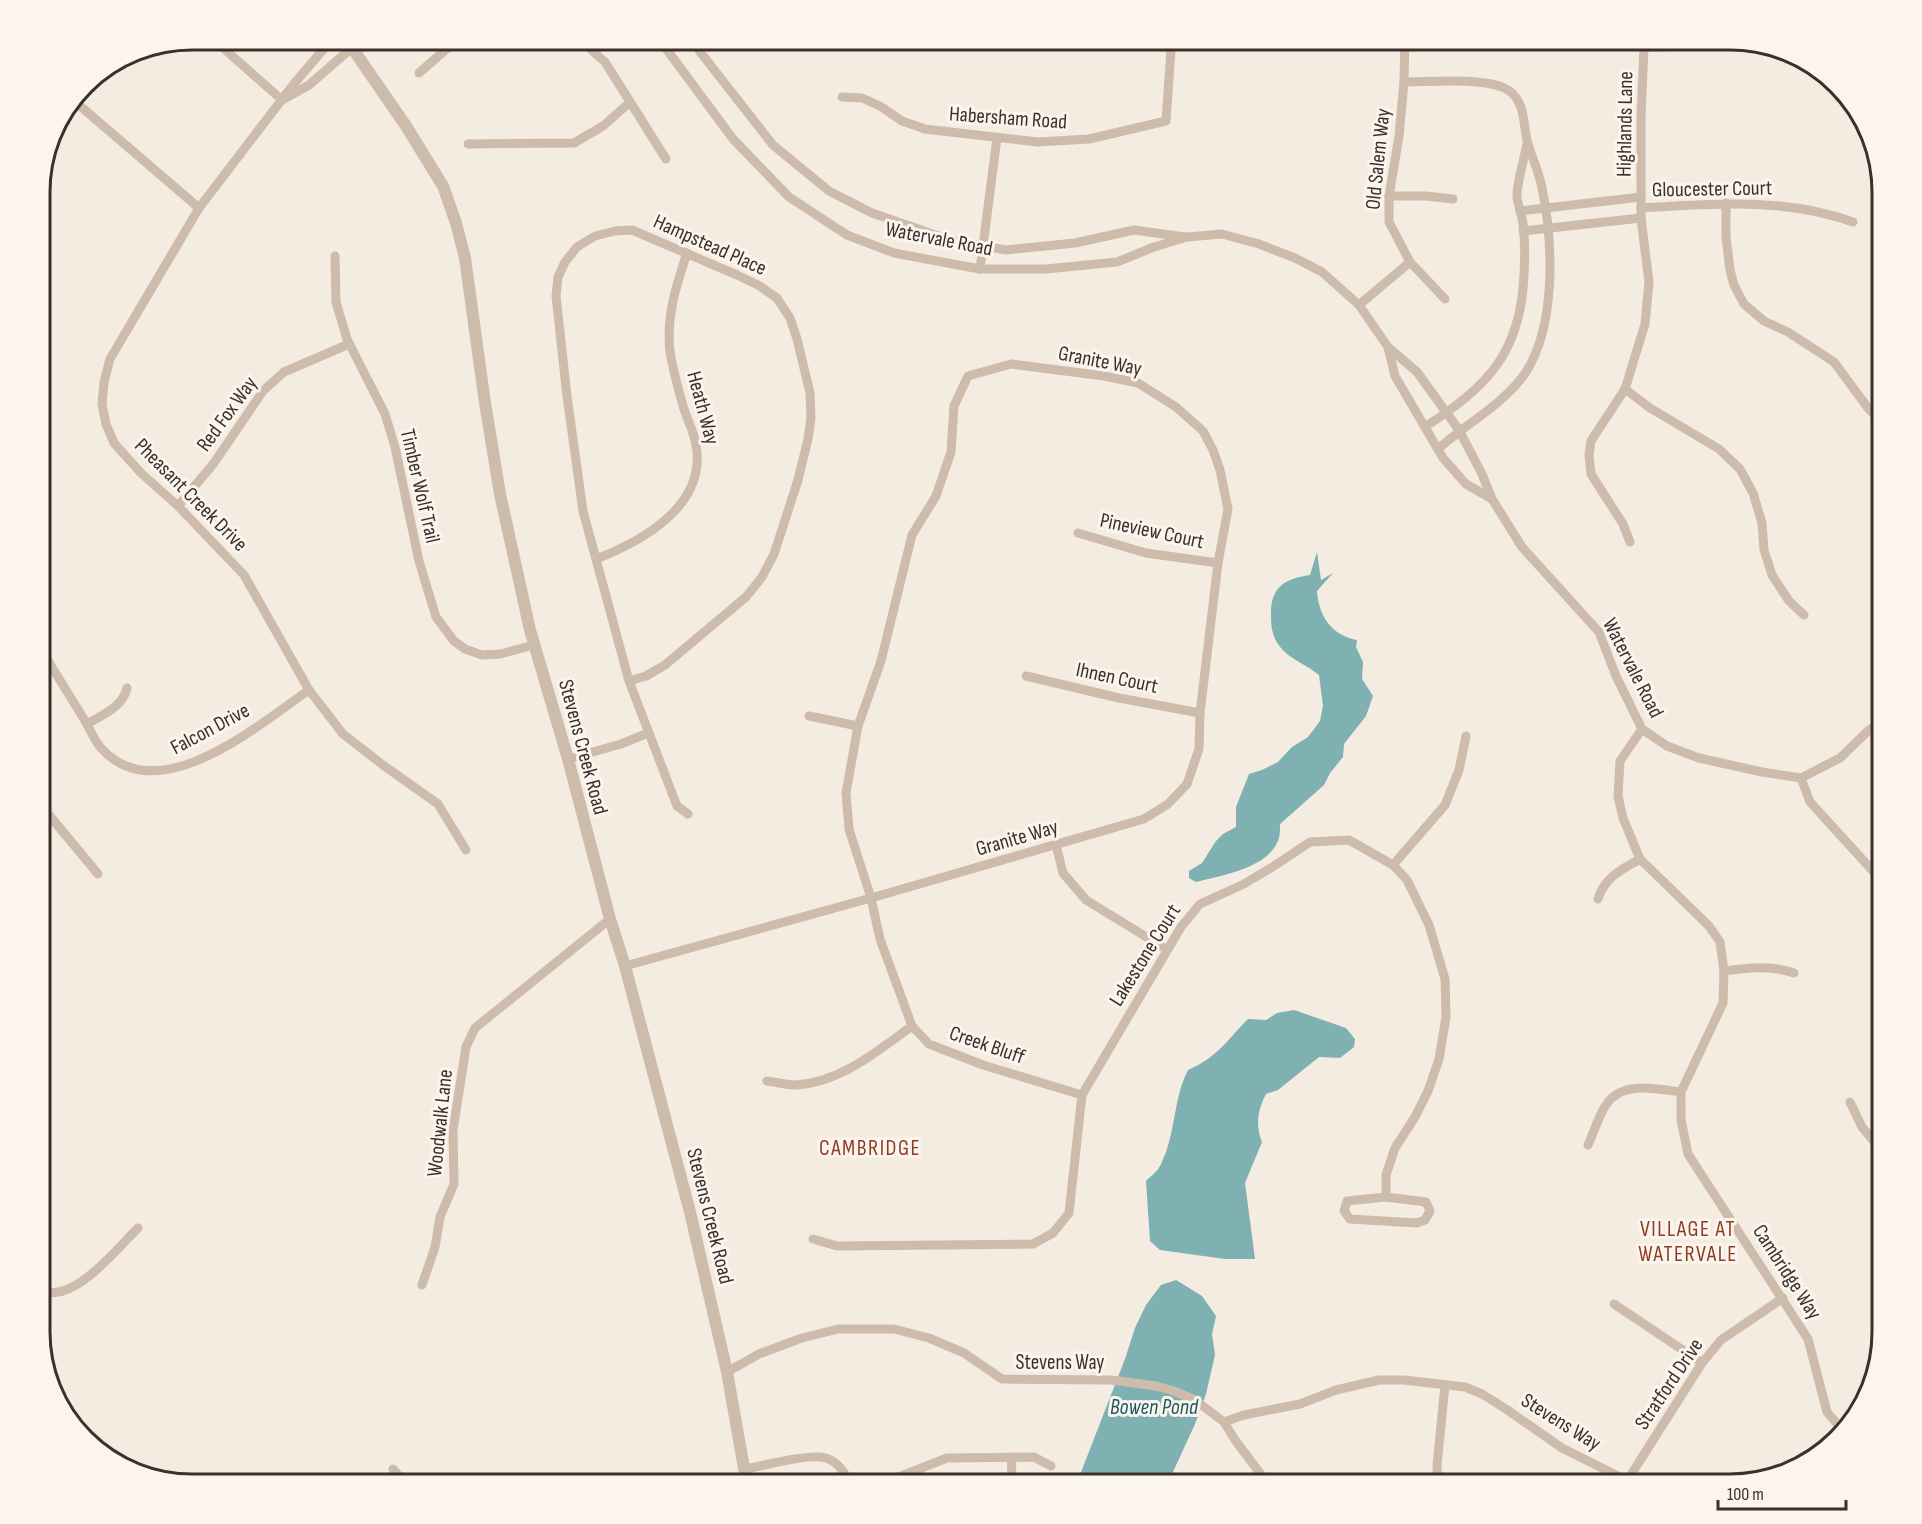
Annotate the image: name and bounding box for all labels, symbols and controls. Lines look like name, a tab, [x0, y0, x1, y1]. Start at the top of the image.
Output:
street label: Highlands Lane	[1612, 71, 1638, 177]
street label: Habersham Road	[948, 101, 1068, 135]
street label: Old Salem Way	[1360, 107, 1396, 211]
street label: Gloucester Court	[1652, 175, 1772, 203]
street label: Hampstead Place	[650, 209, 770, 281]
street label: Watervale Road	[883, 216, 995, 262]
street label: Granite Way	[1056, 341, 1144, 381]
street label: Heath Way	[681, 369, 725, 447]
street label: Red Fox Way	[191, 372, 263, 456]
street label: Timber Wolf Trail	[395, 427, 445, 545]
street label: Pheasant Creek Drive	[129, 433, 253, 557]
street label: Pineview Court	[1098, 508, 1206, 554]
street label: Watervale Road	[1597, 614, 1669, 722]
street label: Ihnen Court	[1074, 657, 1160, 699]
street label: Stevens Creek Road	[553, 677, 613, 817]
street label: Falcon Drive	[166, 698, 254, 760]
street label: Granite Way	[973, 814, 1061, 862]
street label: Lakestone Court	[1104, 899, 1186, 1011]
street label: Creek Bluff	[946, 1020, 1029, 1070]
street label: Woodwalk Lane	[422, 1068, 458, 1178]
district label: CAMBRIDGE	[819, 1135, 921, 1162]
street label: Stevens Creek Road	[681, 1146, 739, 1286]
district label: VILLAGE AT WATERVALE	[1638, 1216, 1738, 1268]
street label: Cambridge Way	[1747, 1220, 1827, 1324]
street label: Stratford Drive	[1629, 1334, 1709, 1434]
street label: Stevens Way	[1016, 1350, 1104, 1375]
street label: Stevens Way	[1517, 1388, 1605, 1456]
water label: Bowen Pond	[1110, 1394, 1199, 1421]
scale bar	[1718, 1473, 1846, 1511]
text: 100 m	[1727, 1484, 1764, 1505]

